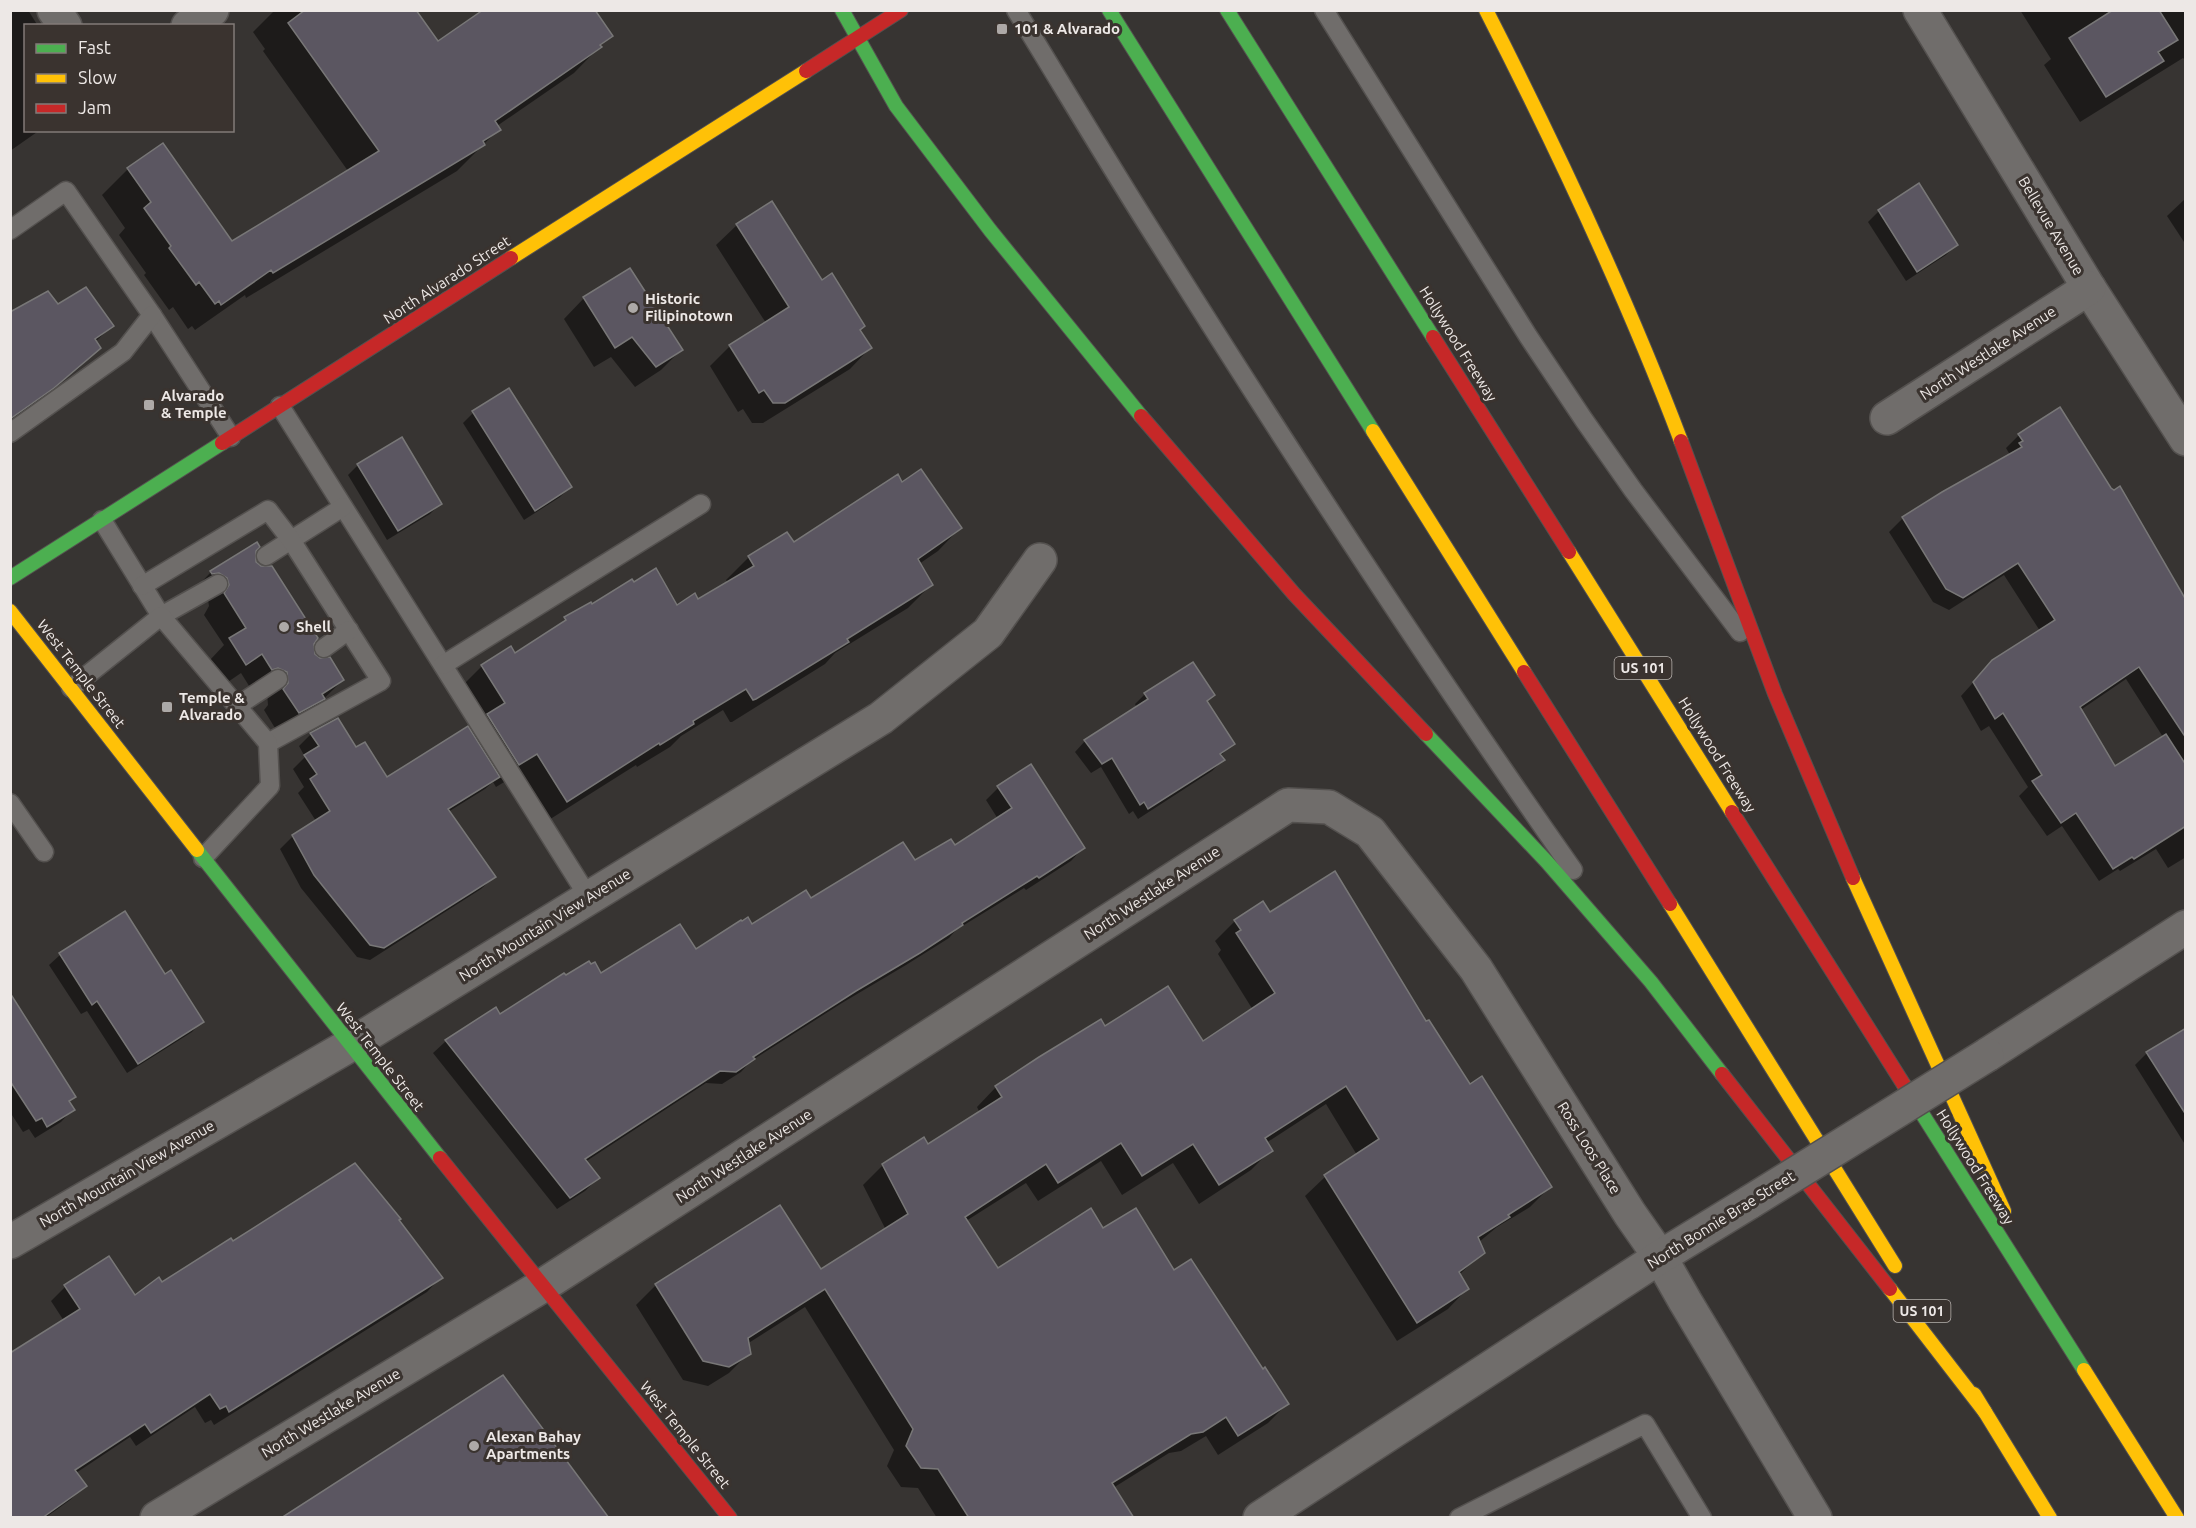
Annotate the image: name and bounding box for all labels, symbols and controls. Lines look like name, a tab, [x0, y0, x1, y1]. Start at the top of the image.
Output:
place label: 101 & Alvarado	[1014, 20, 1120, 37]
marker: 101 & Alvarado	[995, 22, 1009, 36]
legend	[24, 24, 234, 132]
text: Fast	[78, 37, 111, 57]
text: Slow	[78, 67, 117, 87]
text: Jam	[78, 97, 112, 117]
street label: Bellevue Avenue	[2015, 173, 2088, 278]
street label: North Alvarado Street	[380, 232, 513, 327]
street label: Hollywood Freeway	[1416, 283, 1501, 404]
place label: Historic Filipinotown	[645, 290, 733, 324]
marker: Historic Filipinotown	[626, 301, 640, 315]
street label: North Westlake Avenue	[1917, 302, 2059, 403]
place label: Alvarado & Temple	[161, 387, 227, 421]
marker: Alvarado & Temple	[142, 398, 156, 412]
street label: West Temple Street	[34, 616, 129, 731]
place label: Shell	[296, 618, 331, 635]
marker: Shell	[277, 620, 291, 634]
road number: US 101	[1614, 657, 1672, 679]
place label: Temple & Alvarado	[179, 689, 245, 723]
street label: Hollywood Freeway	[1675, 694, 1760, 815]
marker: Temple & Alvarado	[160, 700, 174, 714]
street label: North Westlake Avenue	[1081, 842, 1223, 943]
street label: North Mountain View Avenue	[456, 865, 634, 984]
street label: West Temple Street	[333, 999, 428, 1114]
street label: Ross Loos Place	[1554, 1098, 1625, 1197]
street label: North Westlake Avenue	[673, 1105, 815, 1206]
street label: Hollywood Freeway	[1933, 1106, 2018, 1227]
street label: North Mountain View Avenue	[36, 1117, 217, 1231]
street label: North Bonnie Brae Street	[1644, 1167, 1798, 1272]
road number: US 101	[1894, 1300, 1950, 1322]
street label: North Westlake Avenue	[258, 1364, 403, 1461]
street label: West Temple Street	[637, 1378, 734, 1492]
place label: Alexan Bahay Apartments	[486, 1428, 581, 1462]
marker: Alexan Bahay Apartments	[467, 1439, 481, 1453]

